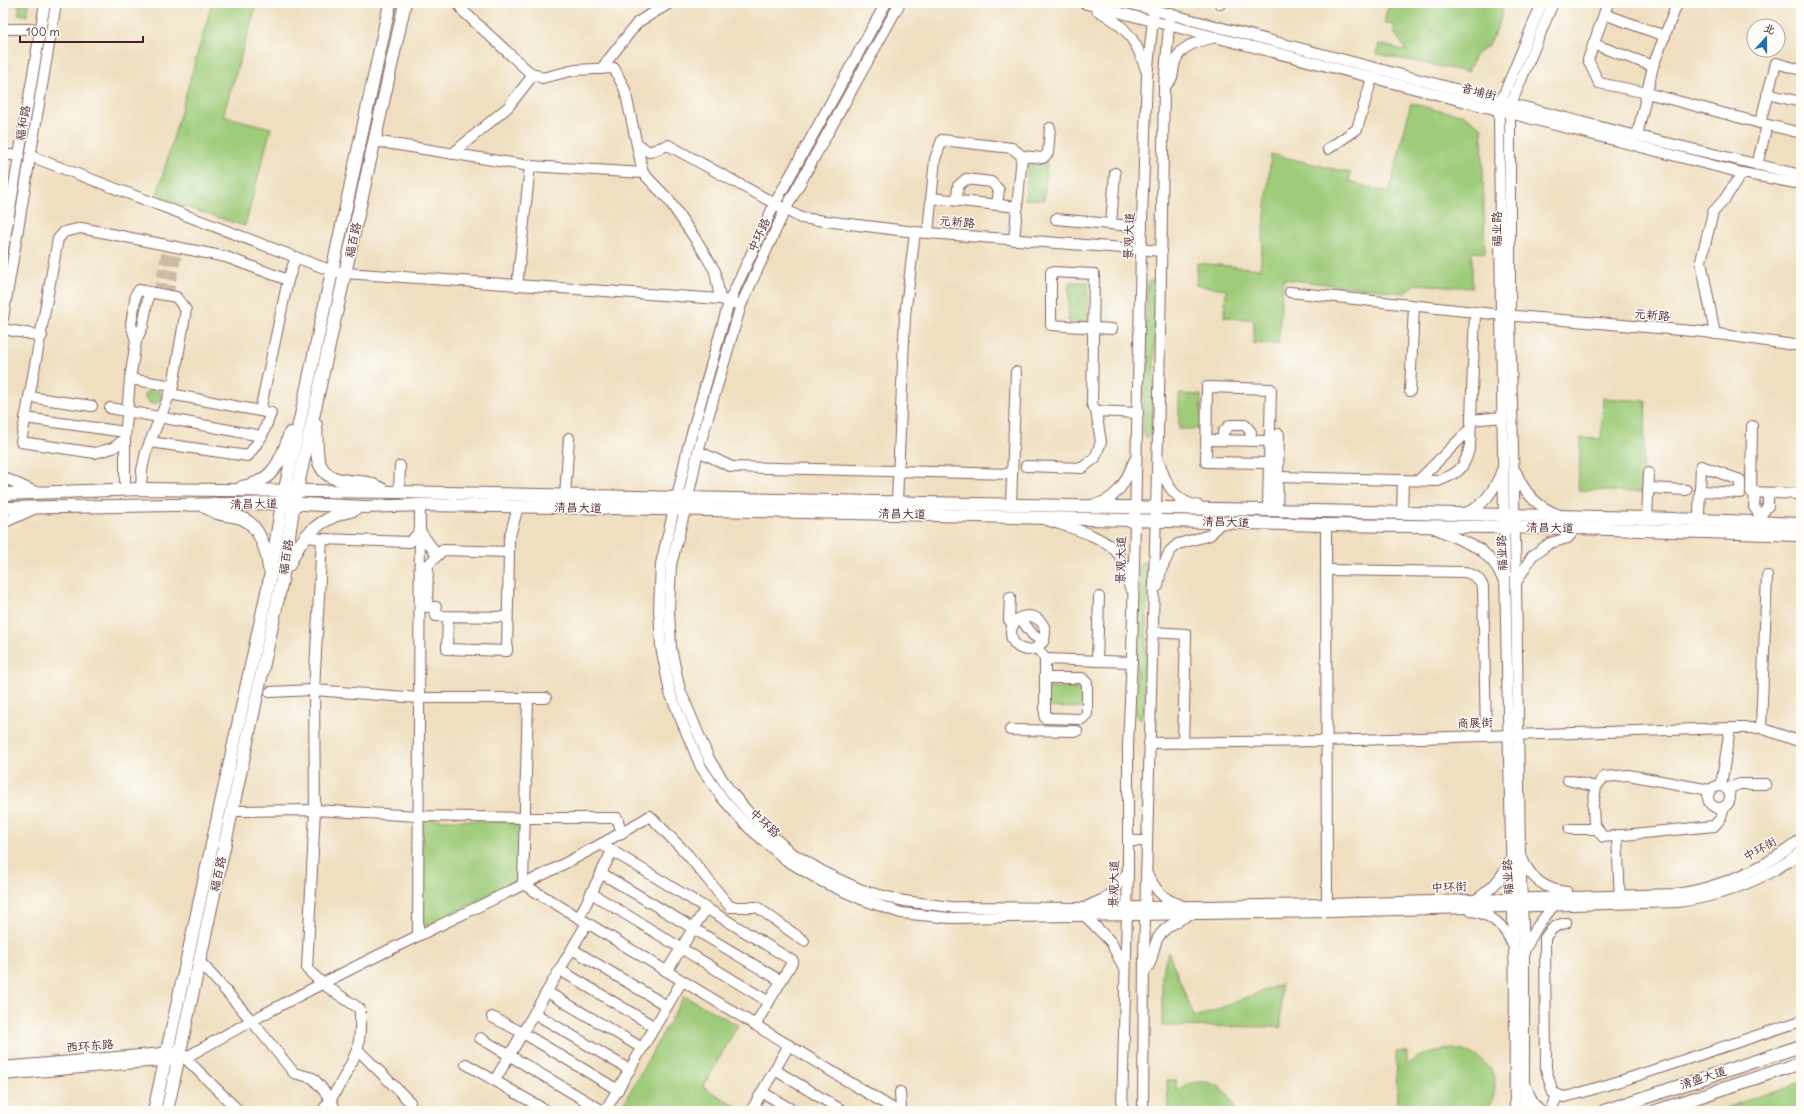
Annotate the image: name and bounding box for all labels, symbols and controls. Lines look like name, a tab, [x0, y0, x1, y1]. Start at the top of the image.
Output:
scale bar	[20, 18, 143, 44]
north arrow	[1746, 18, 1786, 58]
text: 北	[1762, 20, 1777, 37]
text: 100 m	[26, 24, 60, 39]
street label: 音埔街	[1460, 80, 1498, 103]
street label: 福和路	[12, 104, 33, 142]
street label: 福业路	[1489, 211, 1504, 247]
street label: 元新路	[938, 212, 976, 231]
street label: 景观大道	[1120, 212, 1137, 260]
street label: 中环路	[744, 215, 773, 254]
street label: 福百路	[341, 221, 364, 259]
street label: 元新路	[1633, 305, 1671, 324]
street label: 清昌大道	[230, 496, 278, 511]
street label: 清昌大道	[554, 500, 602, 515]
street label: 清昌大道	[878, 506, 926, 521]
street label: 清昌大道	[1202, 513, 1250, 530]
street label: 清昌大道	[1526, 520, 1574, 535]
street label: 福业路	[1493, 535, 1510, 571]
street label: 景观大道	[1113, 536, 1128, 584]
street label: 福百路	[275, 538, 296, 576]
street label: 商展街	[1457, 714, 1493, 731]
street label: 中环路	[747, 805, 784, 840]
street label: 中环街	[1740, 833, 1779, 864]
street label: 福百路	[206, 855, 229, 893]
street label: 福业路	[1499, 859, 1516, 895]
street label: 景观大道	[1106, 860, 1121, 908]
street label: 中环街	[1431, 878, 1467, 895]
street label: 西环东路	[65, 1036, 115, 1055]
street label: 清盛大道	[1678, 1063, 1728, 1092]

